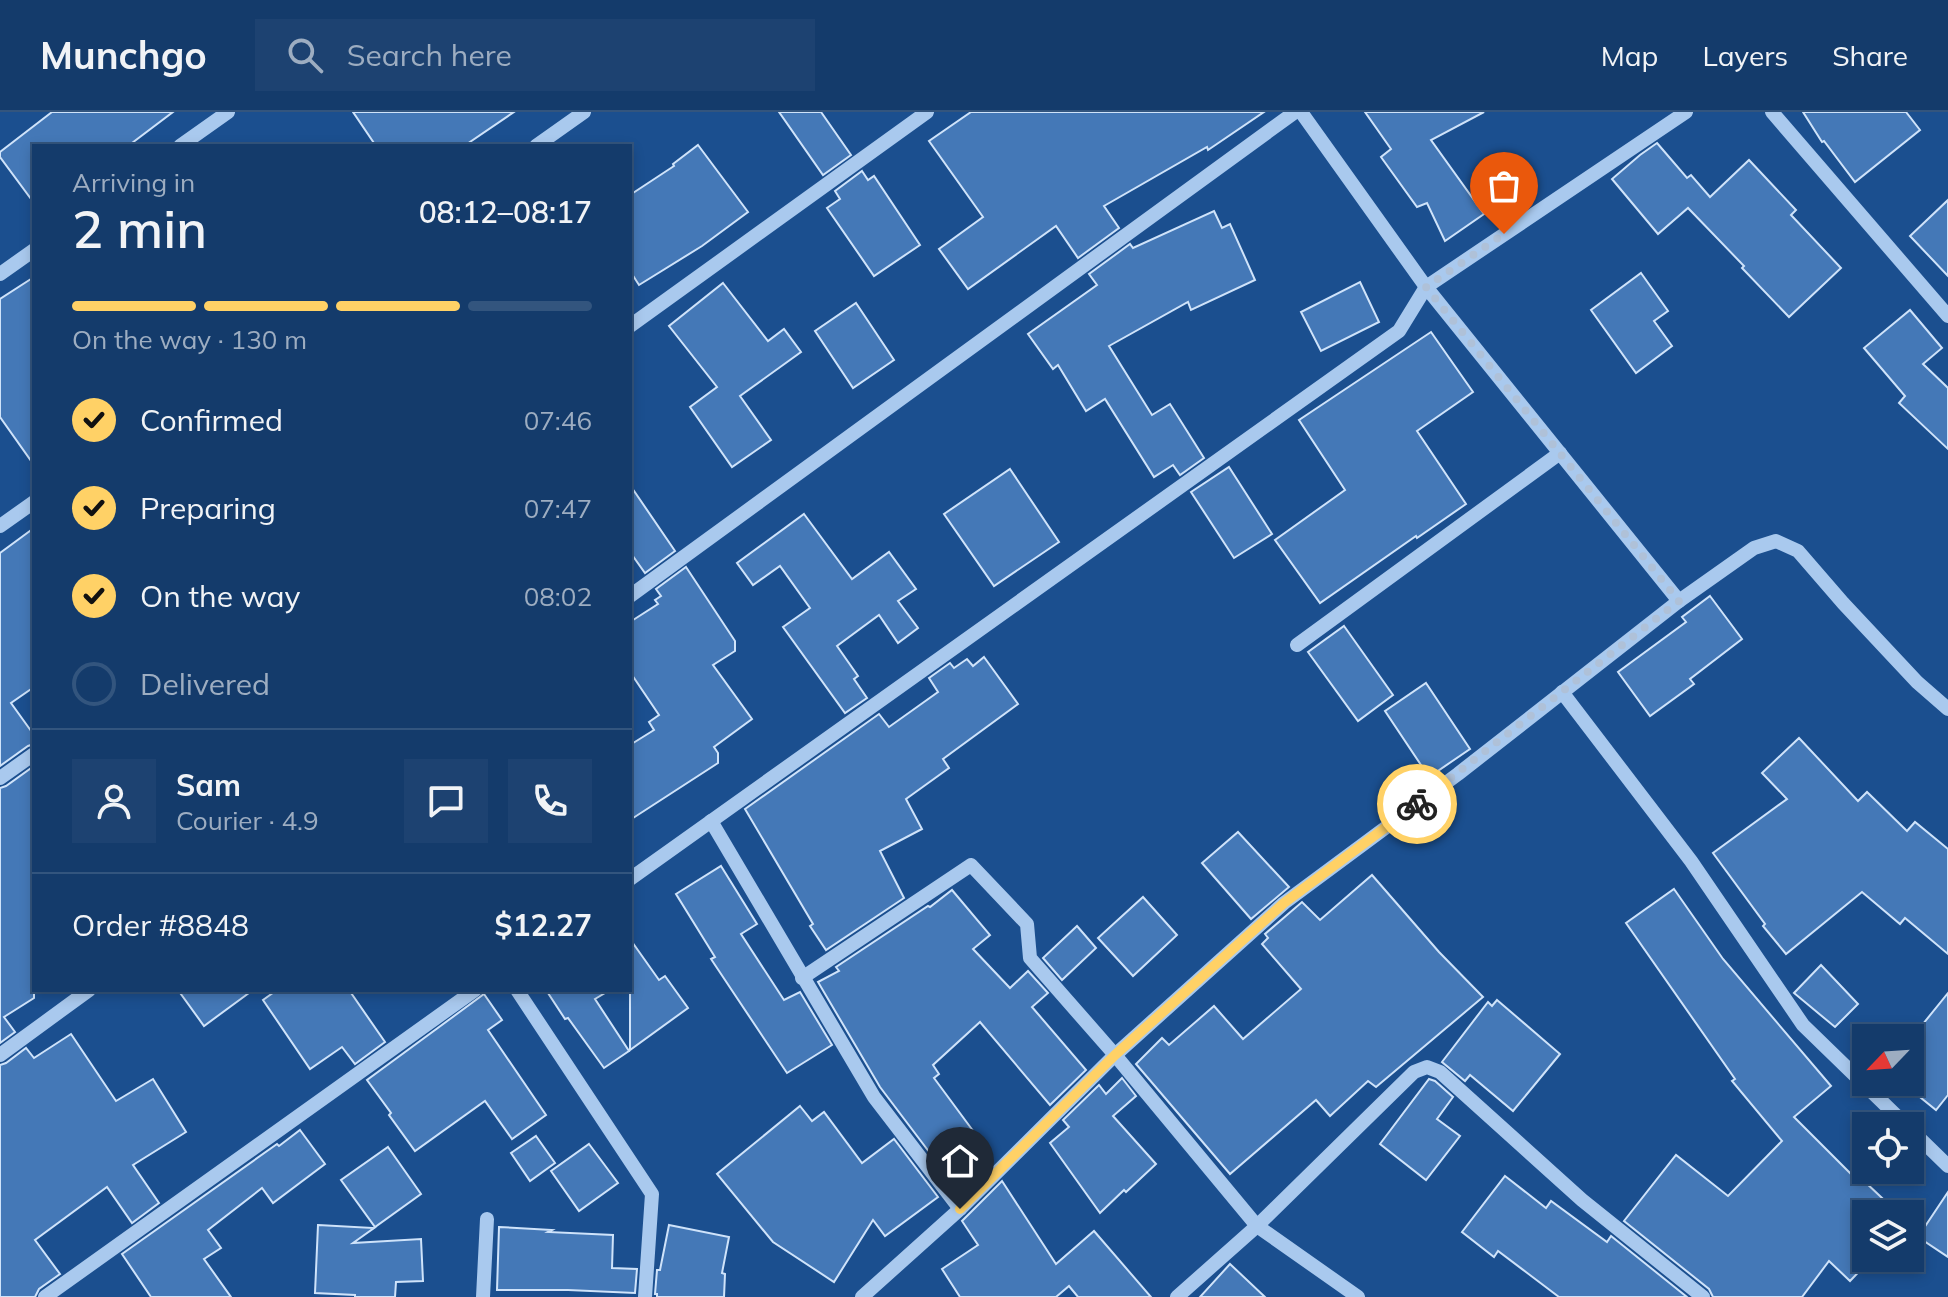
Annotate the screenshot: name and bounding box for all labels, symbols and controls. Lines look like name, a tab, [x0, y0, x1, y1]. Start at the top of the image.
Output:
search box	[255, 19, 815, 91]
text: Munchgo	[40, 31, 207, 79]
icon: search	[283, 33, 327, 77]
text: Search here	[347, 36, 512, 74]
text: Map	[1601, 38, 1658, 73]
text: Layers	[1702, 38, 1788, 73]
text: Share	[1832, 38, 1908, 73]
pin	[1470, 152, 1538, 234]
icon: bag	[1482, 164, 1526, 208]
text: Arriving in	[72, 166, 195, 199]
text: 08:12–08:17	[419, 193, 592, 231]
text: 2 min	[72, 196, 207, 261]
text: On the way · 130 m	[72, 323, 307, 356]
icon: check	[72, 398, 116, 442]
text: Confirmed	[140, 401, 283, 439]
text: 07:46	[524, 404, 592, 437]
icon: check	[72, 486, 116, 530]
text: Preparing	[140, 489, 276, 527]
text: 07:47	[524, 492, 592, 525]
icon: check	[72, 574, 116, 618]
text: On the way	[140, 577, 300, 615]
text: 08:02	[524, 580, 592, 613]
text: Delivered	[140, 665, 270, 703]
button: person	[72, 759, 156, 843]
button: chat	[404, 759, 488, 843]
button: phone	[508, 759, 592, 843]
courier	[1377, 764, 1457, 844]
text: Sam	[176, 766, 241, 804]
icon: bike	[1395, 782, 1439, 826]
text: Courier · 4.9	[176, 804, 319, 837]
text: Order #8848	[72, 906, 249, 944]
text: $12.27	[495, 906, 592, 944]
north arrow	[1852, 1024, 1924, 1096]
map controls	[1852, 1024, 1924, 1272]
button: locate	[1852, 1112, 1924, 1184]
pin	[926, 1127, 994, 1209]
icon: home	[938, 1139, 982, 1183]
button: layers	[1852, 1200, 1924, 1272]

